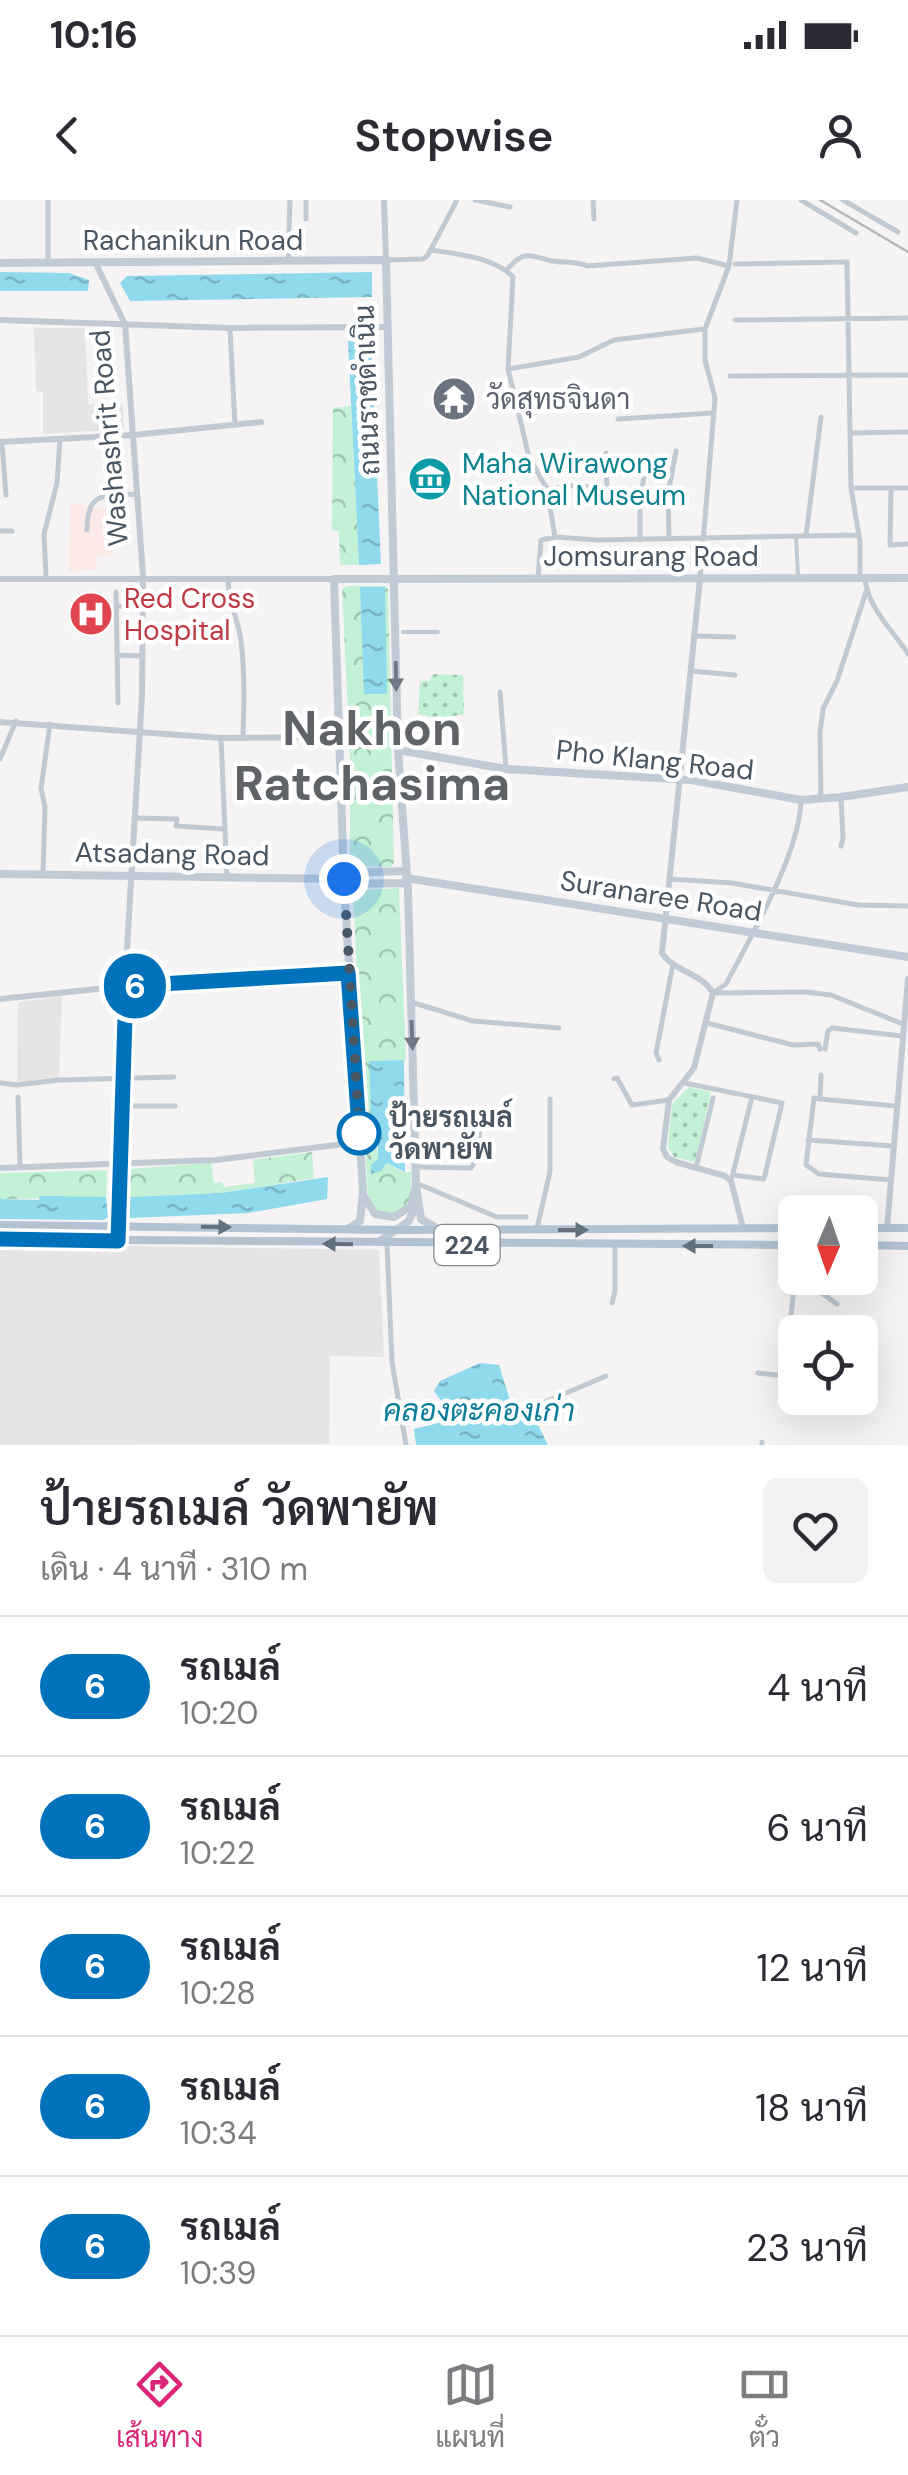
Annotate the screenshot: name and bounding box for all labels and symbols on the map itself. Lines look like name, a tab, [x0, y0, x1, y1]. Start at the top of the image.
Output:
street label: Rachanikun Road	[83, 222, 303, 259]
street label: ถนนราชดำเนิน	[346, 304, 388, 476]
street label: Washashrit Road	[81, 328, 137, 548]
temple icon: วัดสุทธจินดา	[431, 376, 477, 422]
place label: วัดสุทธจินดา	[486, 381, 630, 419]
place label: Maha Wirawong National Museum	[462, 445, 686, 514]
museum icon: Maha Wirawong National Museum	[407, 456, 453, 502]
street label: Jomsurang Road	[543, 538, 759, 575]
place label: Red Cross Hospital	[124, 580, 255, 649]
hospital icon: Red Cross Hospital	[68, 591, 114, 637]
one-way arrow	[389, 660, 405, 692]
district label: Nakhon Ratchasima	[234, 697, 510, 815]
street label: Pho Klang Road	[554, 731, 756, 789]
street label: Atsadang Road	[74, 834, 270, 874]
your location	[319, 854, 369, 904]
street label: Suranaree Road	[558, 862, 764, 930]
line badge: 6	[102, 954, 168, 1018]
one-way arrow	[404, 1020, 420, 1052]
place label: ป้ายรถเมล์ วัดพายัพ	[389, 1098, 513, 1168]
marker: ป้ายรถเมล์ วัดพายัพ	[338, 1112, 380, 1154]
north arrow	[778, 1195, 878, 1295]
one-way arrow	[201, 1220, 233, 1236]
one-way arrow	[557, 1222, 589, 1238]
road number: 224	[434, 1225, 500, 1265]
one-way arrow	[321, 1236, 353, 1252]
one-way arrow	[681, 1238, 713, 1254]
water label: คลองตะคองเก่า	[383, 1391, 575, 1430]

